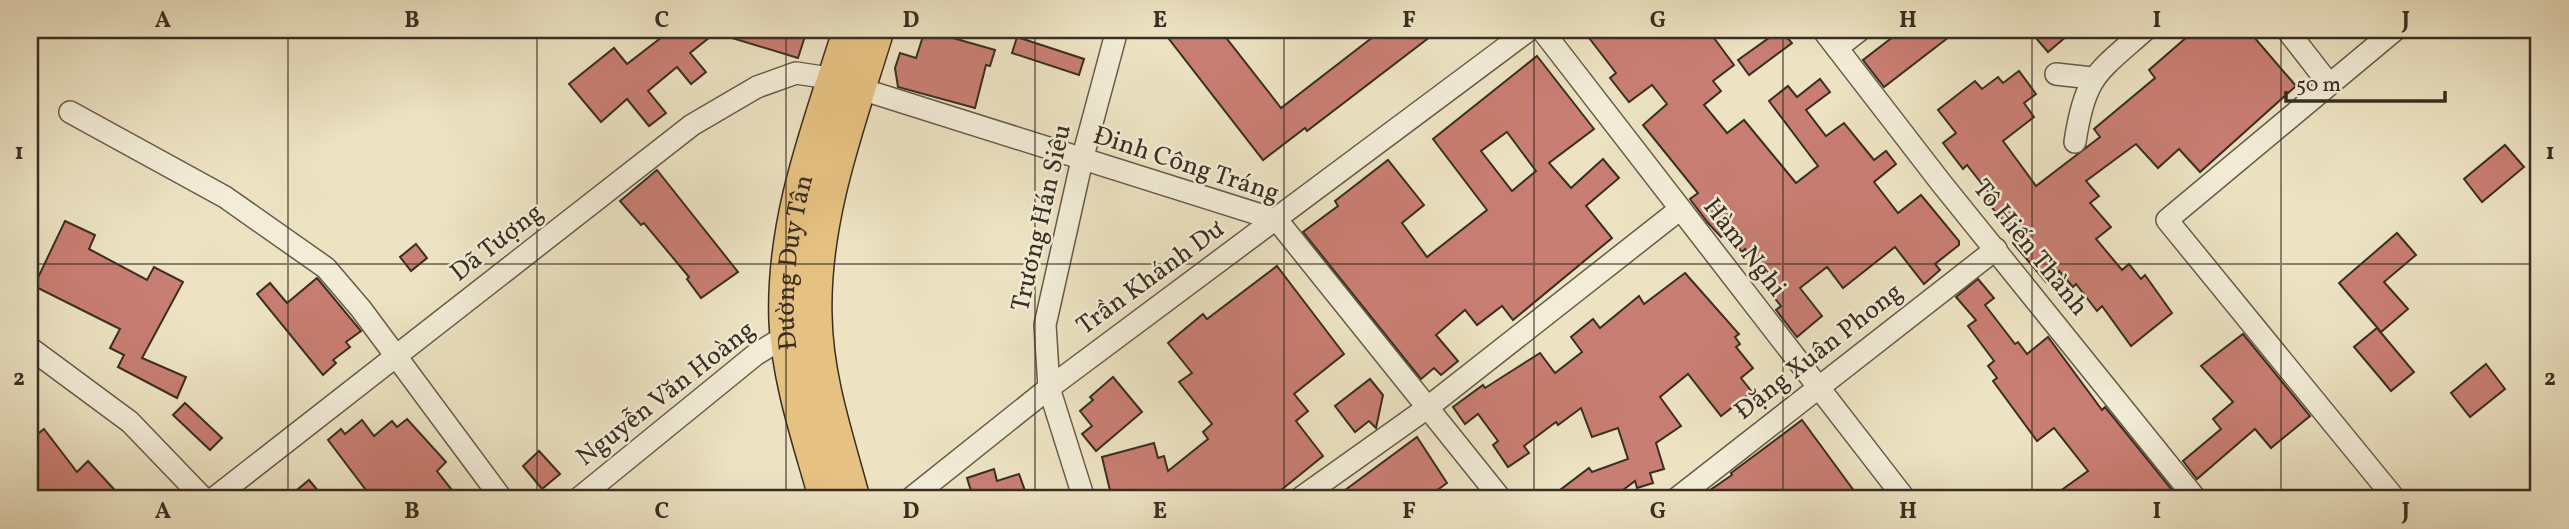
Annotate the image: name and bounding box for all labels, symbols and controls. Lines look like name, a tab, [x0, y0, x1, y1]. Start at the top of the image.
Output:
text: A	[155, 5, 171, 37]
text: B	[404, 5, 420, 37]
text: C	[655, 5, 669, 37]
text: D	[903, 5, 920, 37]
text: E	[1153, 5, 1167, 37]
text: F	[1402, 5, 1416, 37]
text: G	[1650, 5, 1666, 37]
text: H	[1899, 5, 1917, 37]
text: I	[2153, 5, 2161, 37]
text: J	[2401, 5, 2410, 37]
scale bar	[2286, 60, 2445, 104]
text: 50 m	[2296, 71, 2341, 100]
street label: Đinh Công Tráng	[1088, 118, 1284, 212]
street label: Trương Hán Siêu	[1003, 121, 1081, 315]
text: 1	[14, 137, 24, 169]
text: 1	[2545, 137, 2555, 169]
street label: Đường Duy Tân	[769, 171, 823, 352]
street label: Tô Hiến Thành	[1964, 172, 2096, 324]
street label: Hàm Nghi	[1694, 191, 1794, 305]
street label: Dã Tượng	[443, 195, 551, 291]
street label: Trần Khánh Dư	[1070, 212, 1232, 344]
street label: Đặng Xuân Phong	[1727, 275, 1911, 429]
street label: Nguyễn Văn Hoàng	[569, 313, 763, 475]
text: 2	[13, 363, 25, 395]
text: 2	[2544, 363, 2556, 395]
text: A	[155, 496, 171, 528]
text: B	[404, 496, 420, 528]
text: C	[655, 496, 669, 528]
text: D	[903, 496, 920, 528]
text: E	[1153, 496, 1167, 528]
text: F	[1402, 496, 1416, 528]
text: G	[1650, 496, 1666, 528]
text: H	[1899, 496, 1917, 528]
text: I	[2153, 496, 2161, 528]
text: J	[2401, 496, 2410, 528]

